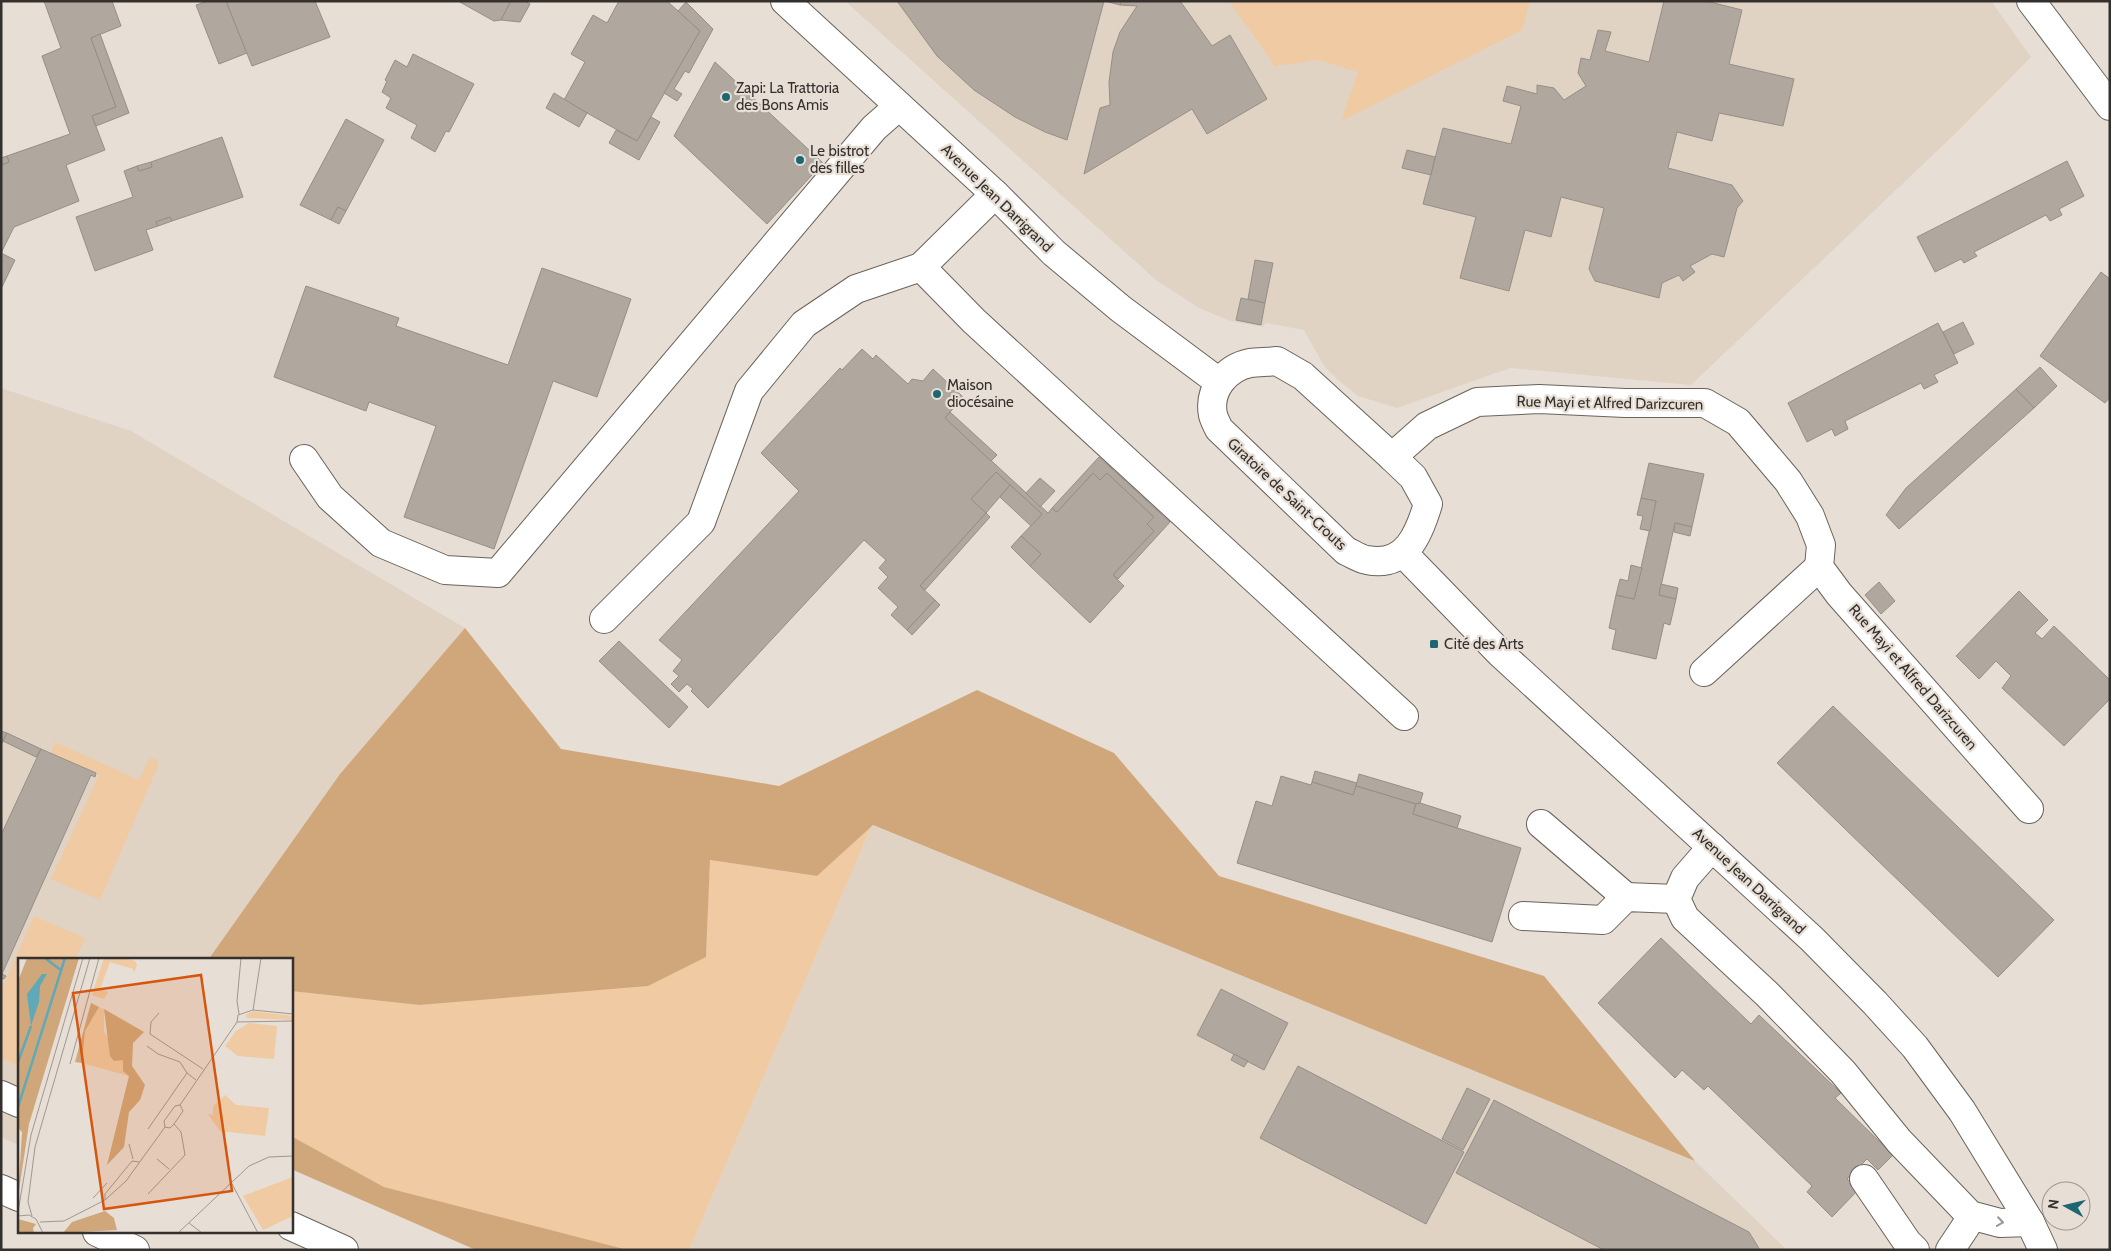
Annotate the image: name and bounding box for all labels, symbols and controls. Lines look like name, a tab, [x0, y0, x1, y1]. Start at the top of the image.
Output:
place label: Zapi: La Trattoria des Bons Amis	[736, 79, 840, 114]
marker: Zapi: La Trattoria des Bons Amis	[720, 91, 732, 103]
street label: Avenue Jean Darrigrand	[938, 140, 1056, 256]
place label: Le bistrot des filles	[810, 142, 869, 177]
marker: Le bistrot des filles	[794, 154, 806, 166]
place label: Maison diocésaine	[947, 376, 1014, 411]
marker: Maison diocésaine	[931, 388, 943, 400]
street label: Rue Mayi et Alfred Darizcuren	[1517, 392, 1703, 414]
street label: Giratoire de Saint-Crouts	[1224, 434, 1350, 554]
street label: Rue Mayi et Alfred Darizcuren	[1845, 601, 1981, 753]
place label: Cité des Arts	[1444, 635, 1524, 653]
marker: Cité des Arts	[1428, 638, 1440, 650]
street label: Avenue Jean Darrigrand	[1689, 824, 1809, 938]
inset map	[18, 958, 292, 1234]
north arrow	[2041, 1181, 2091, 1231]
text: N	[2044, 1198, 2063, 1210]
one-way arrow	[1996, 1216, 2004, 1227]

